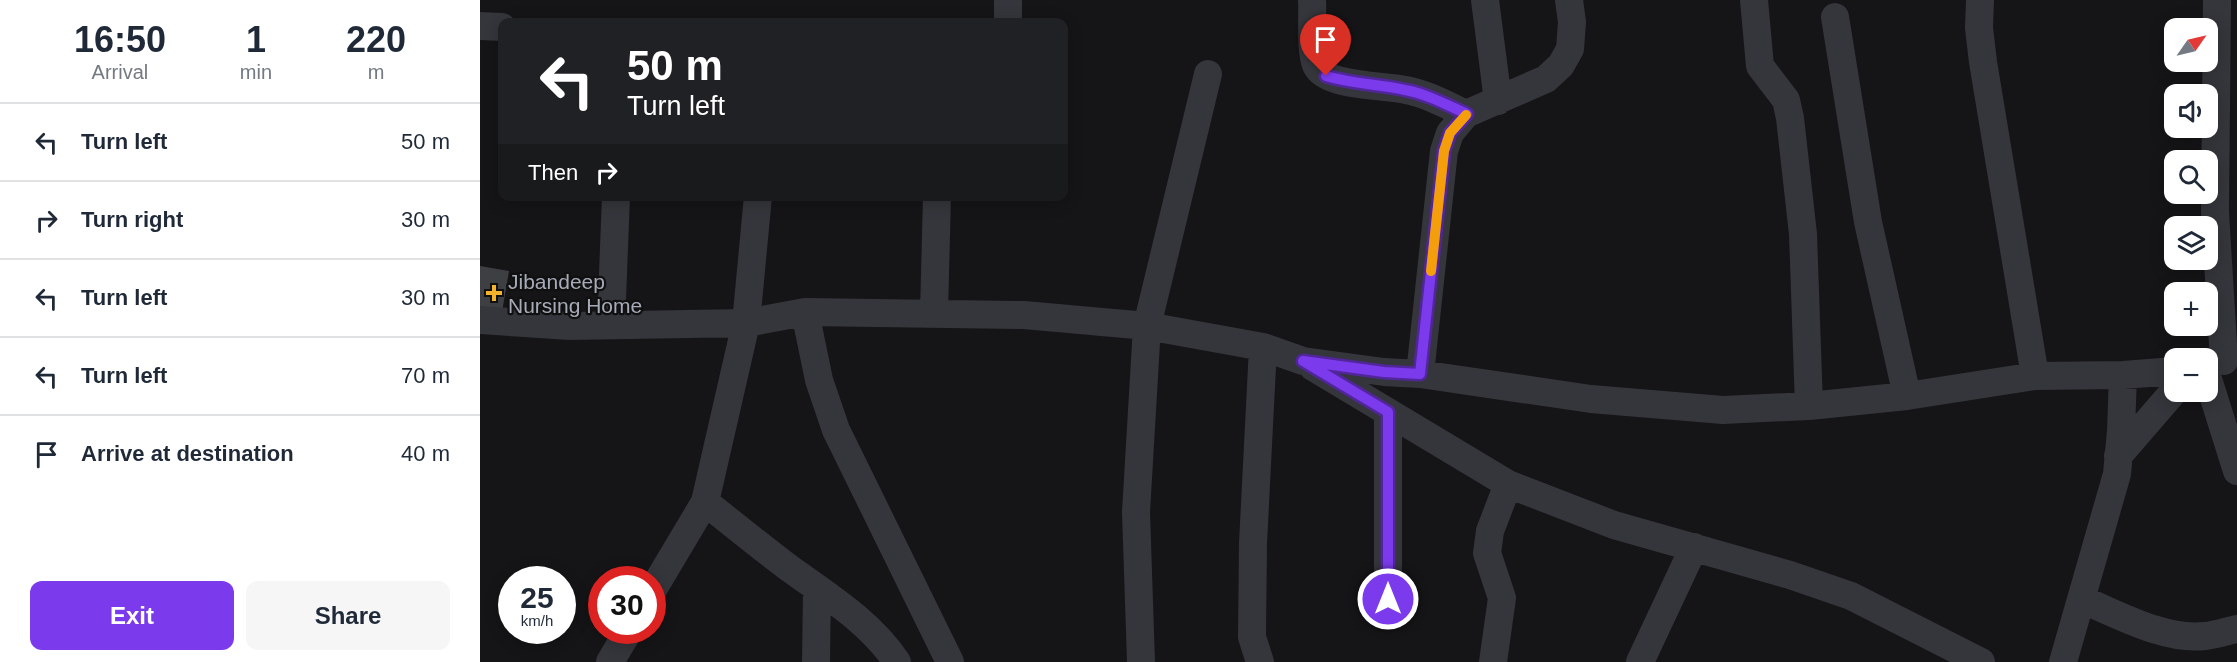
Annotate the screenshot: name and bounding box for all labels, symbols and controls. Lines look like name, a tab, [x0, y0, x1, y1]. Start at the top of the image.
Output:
pin	[1300, 14, 1351, 76]
north arrow	[2164, 18, 2218, 72]
map controls	[2164, 18, 2218, 402]
text: 16:50	[74, 19, 166, 60]
text: 1	[246, 19, 266, 60]
text: 220	[346, 19, 406, 60]
icon: arrive	[1309, 23, 1342, 56]
icon: left	[528, 42, 606, 120]
text: 50 m	[627, 42, 723, 89]
text: Arrival	[92, 61, 148, 83]
text: min	[240, 61, 272, 83]
text: m	[368, 61, 384, 83]
button: sound	[2164, 84, 2218, 138]
text: Turn left	[627, 91, 725, 121]
icon: left	[30, 126, 63, 159]
text: Turn left	[81, 129, 167, 154]
text: 50 m	[401, 129, 450, 154]
button: search	[2164, 150, 2218, 204]
icon: right	[590, 156, 623, 189]
text: Then	[528, 160, 578, 185]
icon: right	[30, 204, 63, 237]
text: Turn right	[81, 207, 183, 232]
text: 30 m	[401, 207, 450, 232]
button: layers	[2164, 216, 2218, 270]
place label: Jibandeep Nursing Home	[508, 270, 642, 317]
icon: left	[30, 282, 63, 315]
button: +	[2164, 282, 2218, 336]
marker: Jibandeep Nursing Home	[485, 284, 503, 302]
text: Turn left	[81, 285, 167, 310]
text: 30 m	[401, 285, 450, 310]
button: −	[2164, 348, 2218, 402]
icon: left	[30, 360, 63, 393]
text: Turn left	[81, 363, 167, 388]
text: 70 m	[401, 363, 450, 388]
icon: arrive	[30, 438, 63, 471]
text: Arrive at destination	[81, 441, 294, 466]
text: 40 m	[401, 441, 450, 466]
speed limit sign: 30	[588, 566, 666, 644]
position arrow	[1356, 567, 1420, 631]
button: Exit	[30, 581, 234, 650]
button: Share	[246, 581, 450, 650]
text: 25	[520, 581, 554, 614]
text: km/h	[521, 612, 553, 629]

